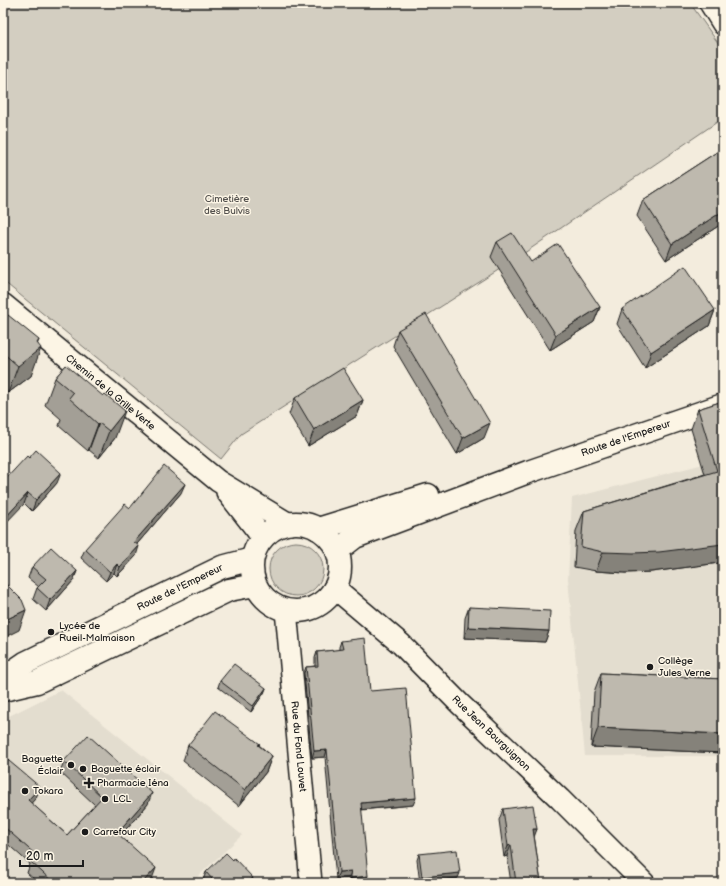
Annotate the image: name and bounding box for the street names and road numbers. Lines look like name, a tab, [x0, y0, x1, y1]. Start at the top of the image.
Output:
street label: Chemin de la Grille Verte	[63, 352, 158, 433]
street label: Route de l'Empereur	[579, 417, 672, 459]
street label: Route de l'Empereur	[135, 561, 225, 613]
street label: Rue Jean Bourguignon	[449, 693, 533, 774]
street label: Rue du Fond Louvet	[288, 701, 309, 792]

